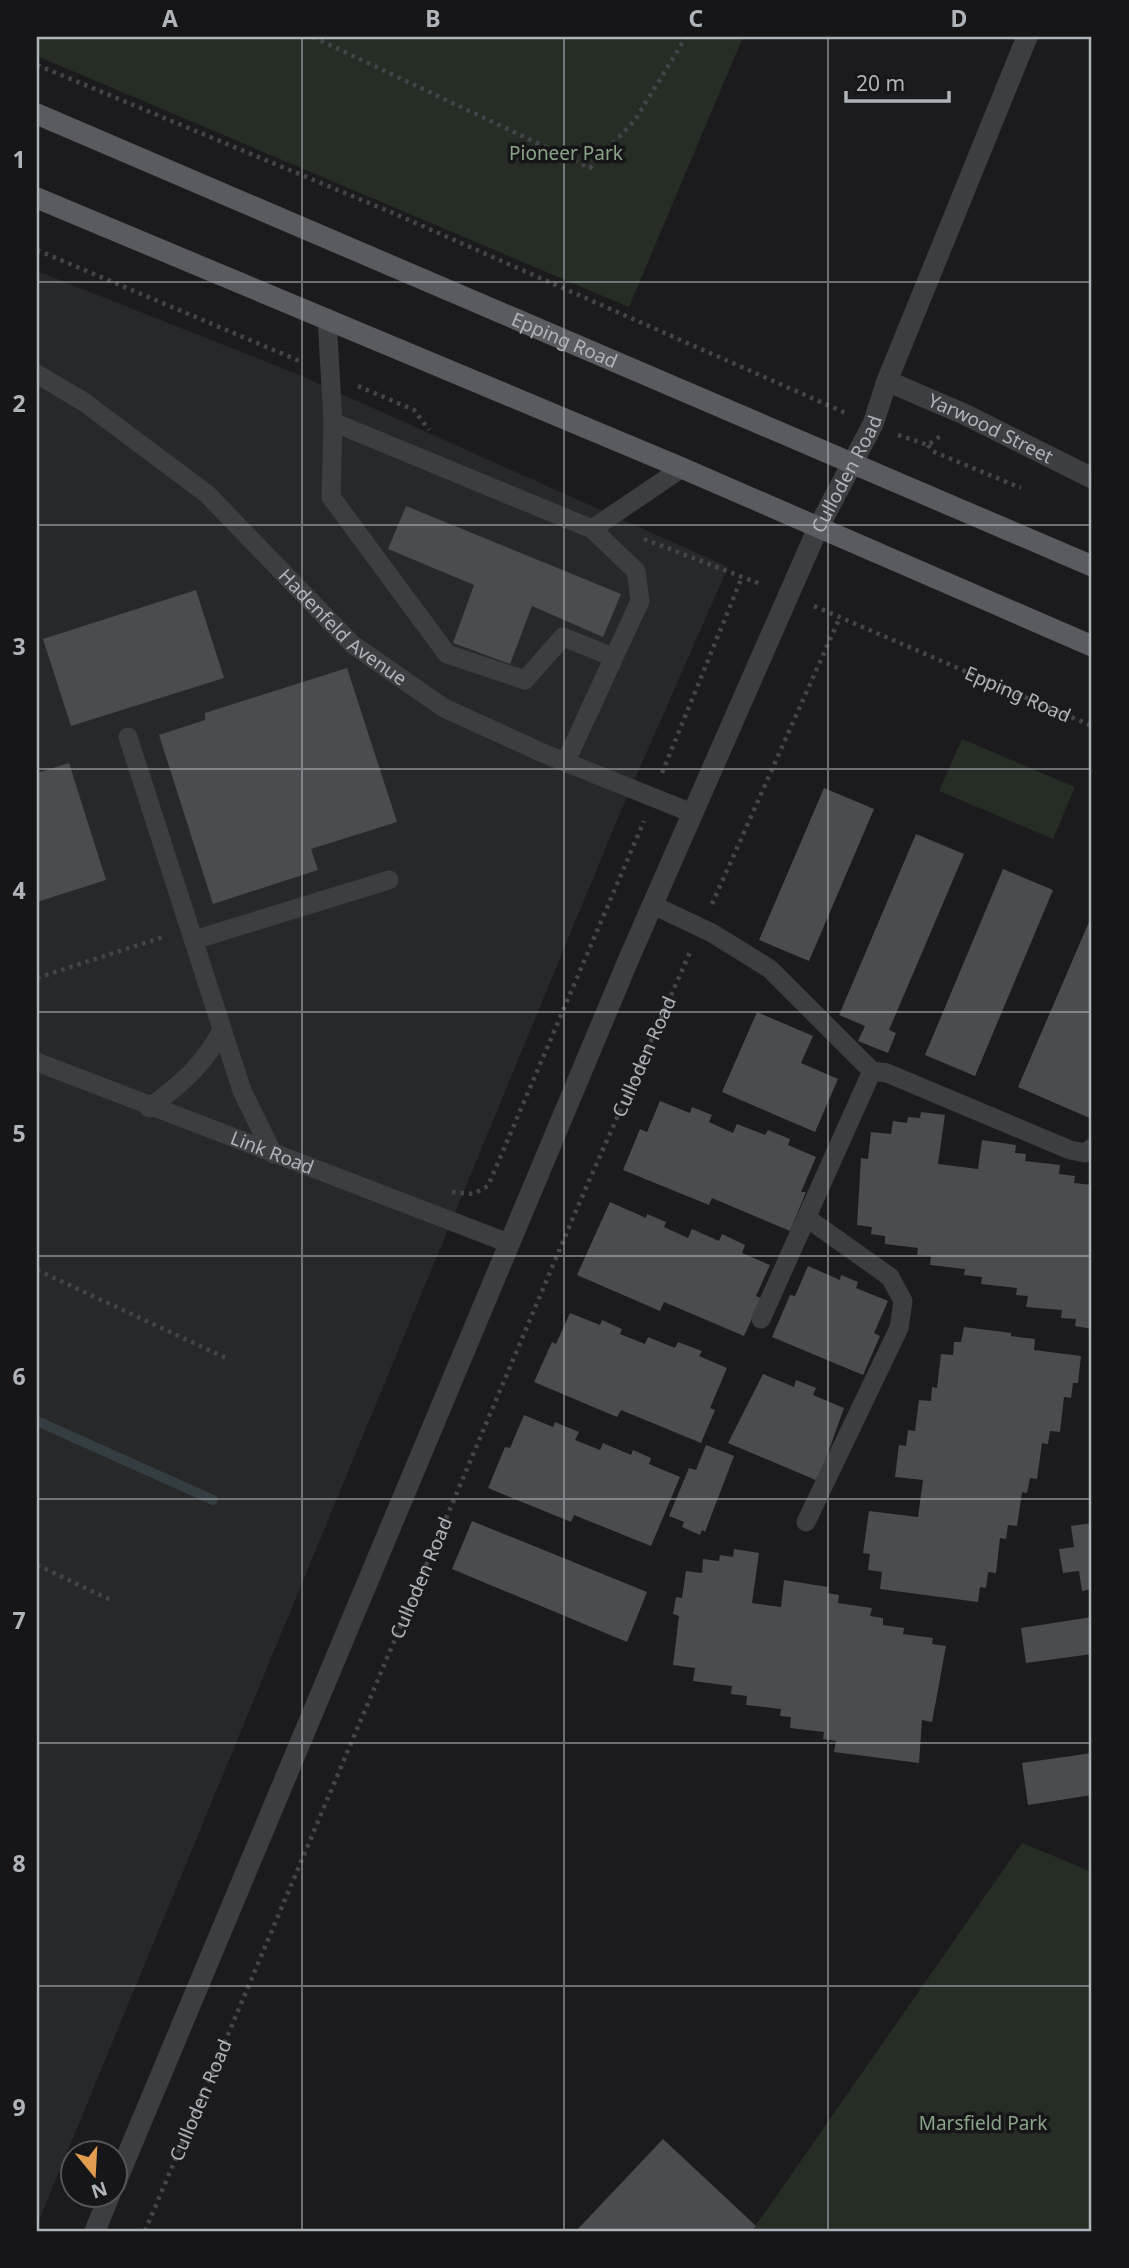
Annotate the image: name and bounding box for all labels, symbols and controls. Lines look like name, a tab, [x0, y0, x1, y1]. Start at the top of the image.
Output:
text: A	[162, 2, 178, 34]
text: B	[425, 2, 441, 34]
text: C	[689, 2, 704, 34]
text: D	[951, 2, 967, 34]
scale bar	[846, 60, 949, 104]
text: 20 m	[856, 69, 905, 97]
park label: Pioneer Park	[509, 140, 623, 166]
text: 1	[12, 143, 26, 175]
street label: Epping Road	[508, 306, 622, 374]
text: 2	[12, 387, 26, 419]
street label: Yarwood Street	[924, 387, 1058, 470]
street label: Culloden Road	[805, 412, 888, 537]
street label: Hadenfeld Avenue	[273, 563, 412, 691]
text: 3	[12, 630, 26, 662]
street label: Epping Road	[961, 660, 1075, 728]
text: 4	[12, 874, 26, 906]
street label: Culloden Road	[606, 992, 682, 1121]
text: 5	[12, 1117, 26, 1149]
street label: Link Road	[227, 1125, 318, 1180]
text: 6	[12, 1360, 26, 1392]
street label: Culloden Road	[384, 1513, 458, 1643]
text: 7	[12, 1604, 26, 1636]
text: 8	[12, 1847, 26, 1879]
street label: Culloden Road	[163, 2035, 238, 2165]
text: 9	[12, 2091, 26, 2123]
park label: Marsfield Park	[919, 2110, 1047, 2136]
north arrow	[60, 2138, 130, 2208]
text: N	[88, 2175, 111, 2205]

